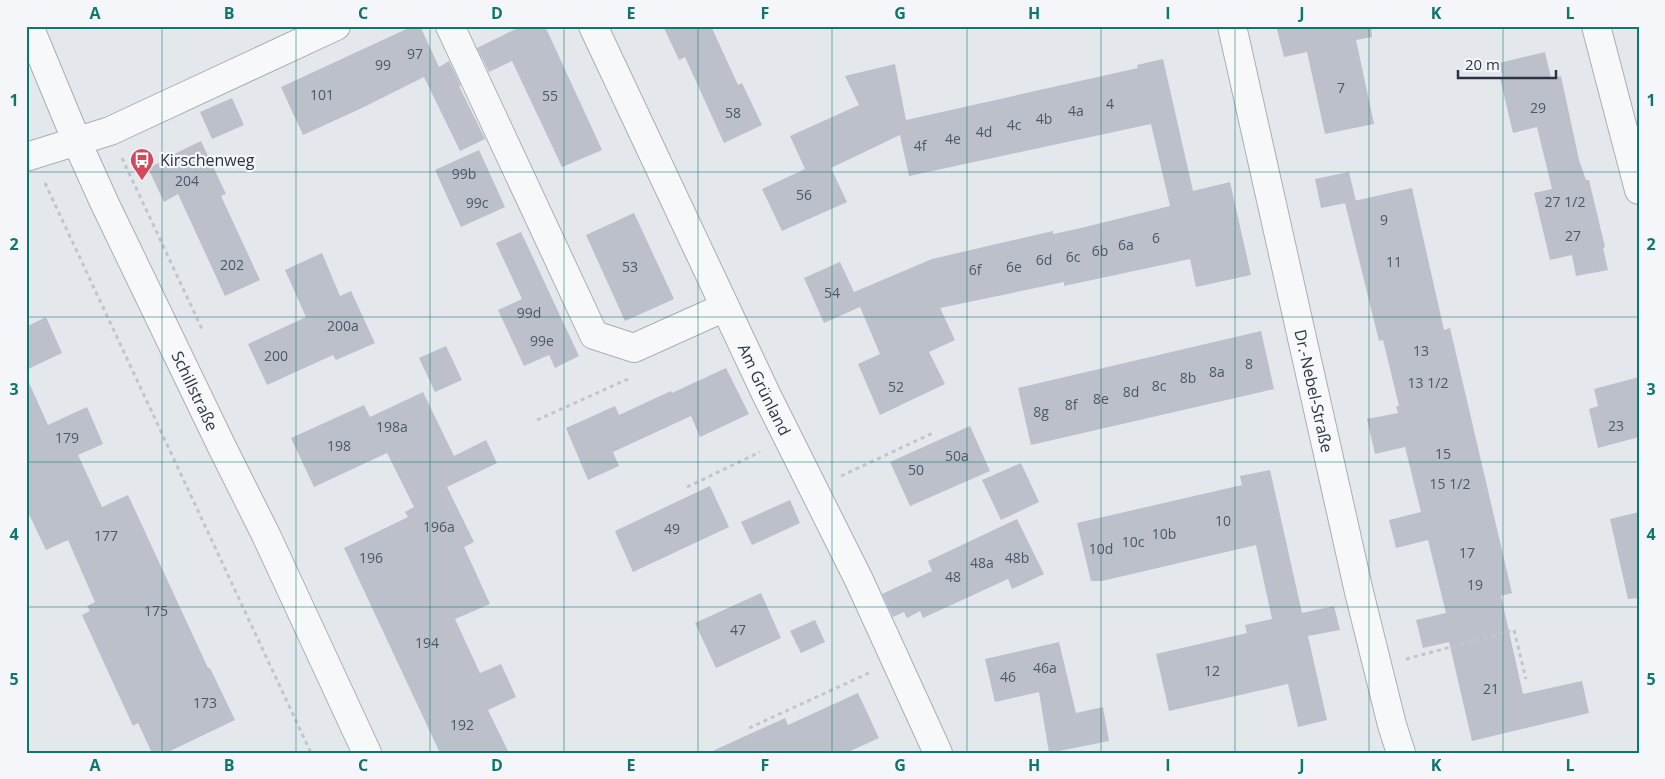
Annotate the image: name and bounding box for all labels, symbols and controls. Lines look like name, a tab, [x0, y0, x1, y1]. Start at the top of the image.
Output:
text: A	[89, 2, 101, 24]
text: B	[224, 2, 234, 24]
text: C	[358, 2, 368, 24]
text: D	[491, 2, 503, 24]
text: E	[627, 2, 636, 24]
text: F	[761, 2, 769, 24]
text: G	[894, 2, 906, 24]
text: H	[1028, 2, 1040, 24]
text: I	[1165, 2, 1171, 24]
text: J	[1297, 2, 1305, 24]
text: K	[1431, 2, 1442, 24]
text: L	[1565, 2, 1575, 24]
house number: 97	[407, 44, 423, 63]
scale bar	[1458, 48, 1555, 80]
text: 20 m	[1465, 54, 1500, 74]
house number: 99	[375, 55, 391, 74]
house number: 7	[1337, 78, 1345, 97]
house number: 101	[310, 85, 334, 104]
house number: 55	[542, 86, 558, 105]
text: 1	[9, 89, 19, 111]
text: 1	[1646, 89, 1656, 111]
house number: 4	[1106, 94, 1114, 113]
house number: 29	[1530, 98, 1546, 117]
house number: 4a	[1068, 101, 1084, 120]
house number: 58	[725, 103, 741, 122]
house number: 4b	[1036, 109, 1052, 128]
house number: 4c	[1007, 115, 1022, 134]
house number: 4d	[976, 122, 992, 141]
house number: 4e	[945, 129, 961, 148]
house number: 4f	[914, 136, 928, 155]
bus stop icon: Kirschenweg	[129, 147, 155, 181]
place label: Kirschenweg	[160, 149, 255, 171]
house number: 99b	[452, 164, 476, 183]
house number: 204	[175, 171, 199, 190]
house number: 56	[796, 185, 812, 204]
house number: 27 1/2	[1545, 192, 1585, 211]
house number: 99c	[466, 193, 489, 212]
house number: 9	[1380, 210, 1388, 229]
house number: 27	[1565, 226, 1581, 245]
house number: 6	[1152, 228, 1160, 247]
text: 2	[9, 233, 19, 255]
text: 2	[1646, 233, 1656, 255]
house number: 6a	[1118, 235, 1134, 254]
house number: 6b	[1092, 241, 1108, 260]
house number: 6c	[1066, 247, 1081, 266]
house number: 6d	[1036, 250, 1052, 269]
house number: 11	[1386, 252, 1402, 271]
house number: 202	[220, 255, 244, 274]
house number: 53	[622, 257, 638, 276]
house number: 6e	[1006, 257, 1022, 276]
house number: 6f	[969, 260, 983, 279]
house number: 54	[824, 283, 840, 302]
house number: 99d	[517, 303, 541, 322]
house number: 200a	[327, 316, 359, 335]
street label: Dr.-Nebel-Straße	[1289, 327, 1338, 455]
house number: 99e	[530, 331, 554, 350]
street label: Am Grünland	[733, 340, 796, 439]
house number: 13	[1413, 341, 1429, 360]
house number: 200	[264, 346, 288, 365]
street label: Schillstraße	[166, 347, 224, 434]
house number: 8	[1245, 354, 1253, 373]
house number: 8a	[1209, 362, 1225, 381]
house number: 8b	[1180, 368, 1196, 387]
house number: 13 1/2	[1408, 373, 1448, 392]
house number: 8c	[1152, 376, 1167, 395]
house number: 52	[888, 377, 904, 396]
text: 3	[9, 378, 19, 400]
text: 3	[1646, 378, 1656, 400]
house number: 8d	[1123, 382, 1139, 401]
house number: 8e	[1093, 389, 1109, 408]
house number: 8f	[1065, 395, 1079, 414]
house number: 8g	[1033, 402, 1049, 421]
house number: 23	[1608, 416, 1624, 435]
house number: 198a	[376, 417, 408, 436]
house number: 179	[55, 428, 79, 447]
house number: 198	[327, 436, 351, 455]
house number: 15	[1435, 444, 1451, 463]
house number: 50a	[945, 446, 969, 465]
house number: 50	[908, 460, 924, 479]
house number: 15 1/2	[1430, 474, 1470, 493]
house number: 10	[1215, 511, 1231, 530]
house number: 196a	[423, 517, 455, 536]
house number: 49	[664, 519, 680, 538]
text: 4	[9, 523, 19, 545]
text: 4	[1646, 523, 1656, 545]
house number: 10b	[1152, 524, 1176, 543]
house number: 177	[94, 526, 118, 545]
house number: 10c	[1122, 532, 1145, 551]
house number: 10d	[1089, 539, 1113, 558]
house number: 17	[1459, 543, 1475, 562]
house number: 196	[359, 548, 383, 567]
house number: 48b	[1005, 548, 1029, 567]
house number: 48a	[970, 553, 994, 572]
house number: 48	[945, 567, 961, 586]
house number: 19	[1467, 575, 1483, 594]
house number: 175	[144, 601, 168, 620]
house number: 47	[730, 620, 746, 639]
house number: 194	[415, 633, 439, 652]
house number: 46a	[1033, 658, 1057, 677]
house number: 12	[1204, 661, 1220, 680]
house number: 46	[1000, 667, 1016, 686]
text: 5	[9, 668, 19, 690]
text: 5	[1646, 668, 1656, 690]
house number: 21	[1483, 679, 1499, 698]
house number: 173	[193, 693, 217, 712]
house number: 192	[450, 715, 474, 734]
text: A	[89, 754, 101, 776]
text: B	[224, 754, 234, 776]
text: C	[358, 754, 368, 776]
text: D	[491, 754, 503, 776]
text: E	[627, 754, 636, 776]
text: F	[761, 754, 769, 776]
text: G	[894, 754, 906, 776]
text: H	[1028, 754, 1040, 776]
text: I	[1165, 754, 1171, 776]
text: J	[1297, 754, 1305, 776]
text: K	[1431, 754, 1442, 776]
text: L	[1565, 754, 1575, 776]

